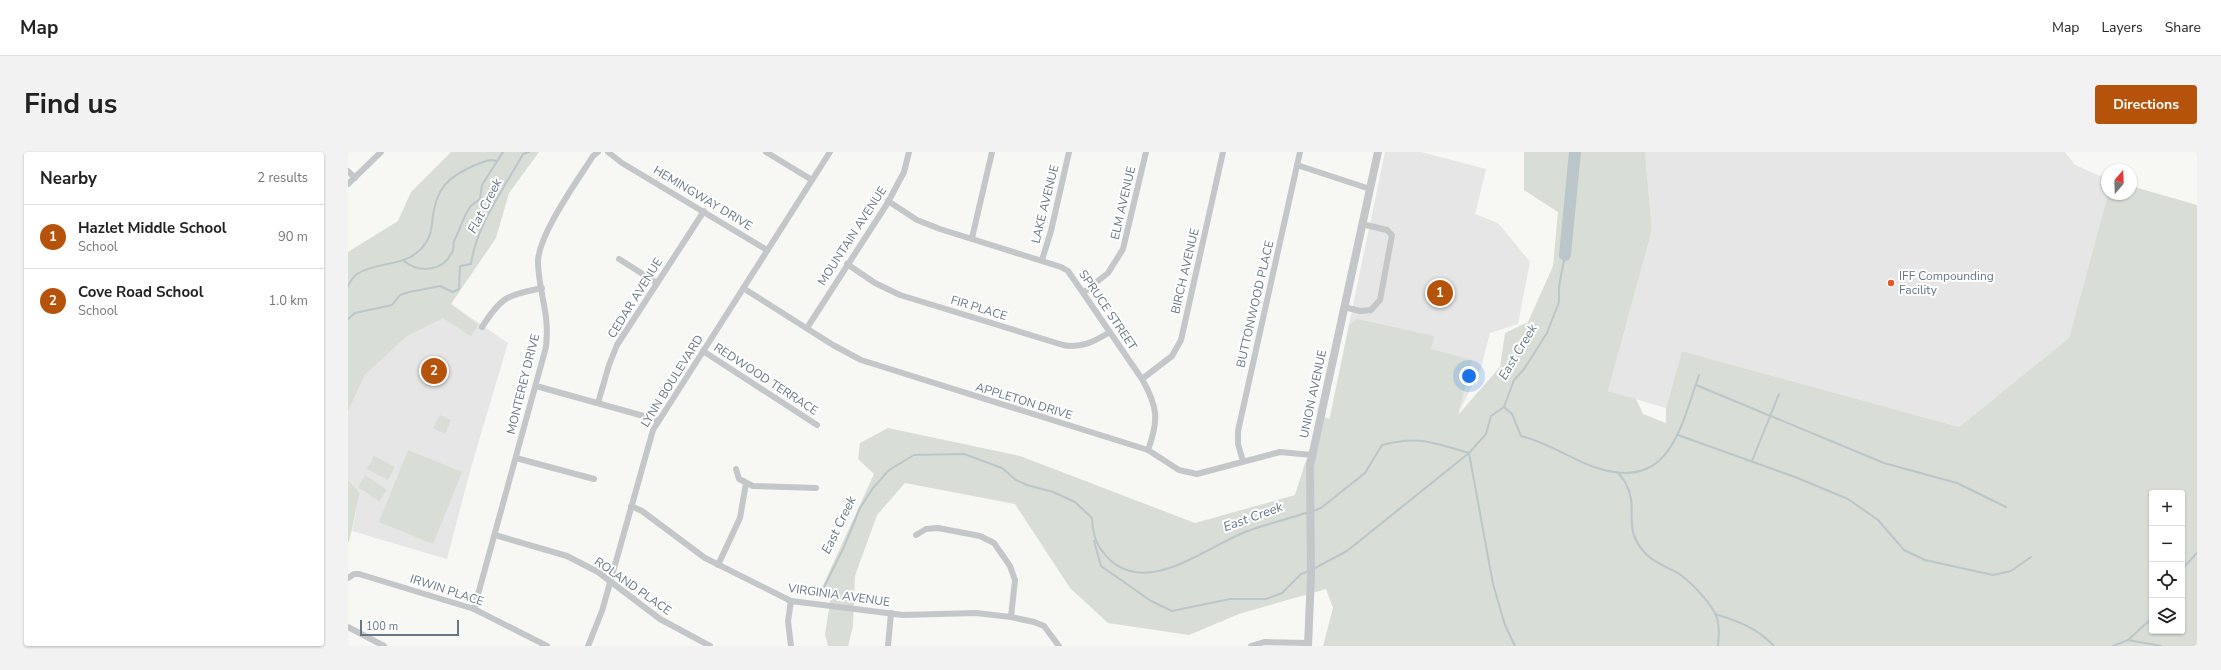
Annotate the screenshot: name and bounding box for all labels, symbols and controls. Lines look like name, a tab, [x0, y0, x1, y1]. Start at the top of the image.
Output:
text: Map	[20, 15, 58, 41]
text: Map	[2052, 18, 2079, 37]
text: Layers	[2101, 18, 2143, 37]
text: Share	[2165, 18, 2201, 37]
text: Find us	[24, 85, 118, 123]
button: Directions	[2095, 85, 2197, 124]
street label: HEMINGWAY DRIVE	[650, 162, 756, 234]
street label: LAKE AVENUE	[1027, 163, 1063, 245]
north arrow	[2101, 164, 2137, 200]
street label: ELM AVENUE	[1107, 165, 1139, 241]
text: Nearby	[40, 167, 97, 190]
text: 2 results	[257, 169, 308, 187]
water label: Flat Creek	[463, 175, 507, 237]
street label: MOUNTAIN AVENUE	[814, 183, 890, 289]
text: Hazlet Middle School	[78, 218, 227, 238]
street label: BIRCH AVENUE	[1167, 227, 1203, 315]
text: 1	[49, 228, 57, 246]
text: 90 m	[278, 228, 308, 246]
text: School	[78, 238, 118, 256]
street label: BUTTONWOOD PLACE	[1233, 239, 1277, 369]
street label: CEDAR AVENUE	[604, 255, 666, 341]
street label: SPRUCE STREET	[1075, 267, 1141, 354]
place label: IFF Compounding Facility	[1899, 268, 1994, 298]
pin: 1	[1427, 278, 1453, 308]
marker: IFF Compounding Facility	[1886, 278, 1896, 288]
text: Cove Road School	[78, 282, 203, 302]
text: 2	[49, 292, 57, 310]
text: 1.0 km	[268, 292, 308, 310]
street label: FIR PLACE	[949, 292, 1009, 324]
text: School	[78, 302, 118, 320]
water label: East Creek	[1494, 320, 1542, 383]
street label: MONTEREY DRIVE	[503, 332, 543, 436]
street label: LYNN BOULEVARD	[637, 332, 707, 430]
street label: REDWOOD TERRACE	[711, 339, 821, 419]
street label: UNION AVENUE	[1296, 348, 1330, 440]
pin: 2	[421, 356, 447, 386]
your location	[1459, 366, 1479, 386]
street label: APPLETON DRIVE	[974, 379, 1074, 423]
map controls	[2149, 490, 2185, 634]
button: +	[2149, 490, 2185, 526]
water label: East Creek	[817, 493, 861, 557]
water label: East Creek	[1221, 498, 1286, 536]
button: −	[2149, 526, 2185, 562]
street label: ROLAND PLACE	[591, 553, 675, 619]
button: locate	[2149, 562, 2185, 598]
street label: IRWIN PLACE	[408, 571, 486, 609]
street label: VIRGINIA AVENUE	[786, 580, 891, 610]
button: layers	[2149, 598, 2185, 634]
scale bar	[360, 618, 459, 637]
text: 100 m	[366, 619, 398, 634]

